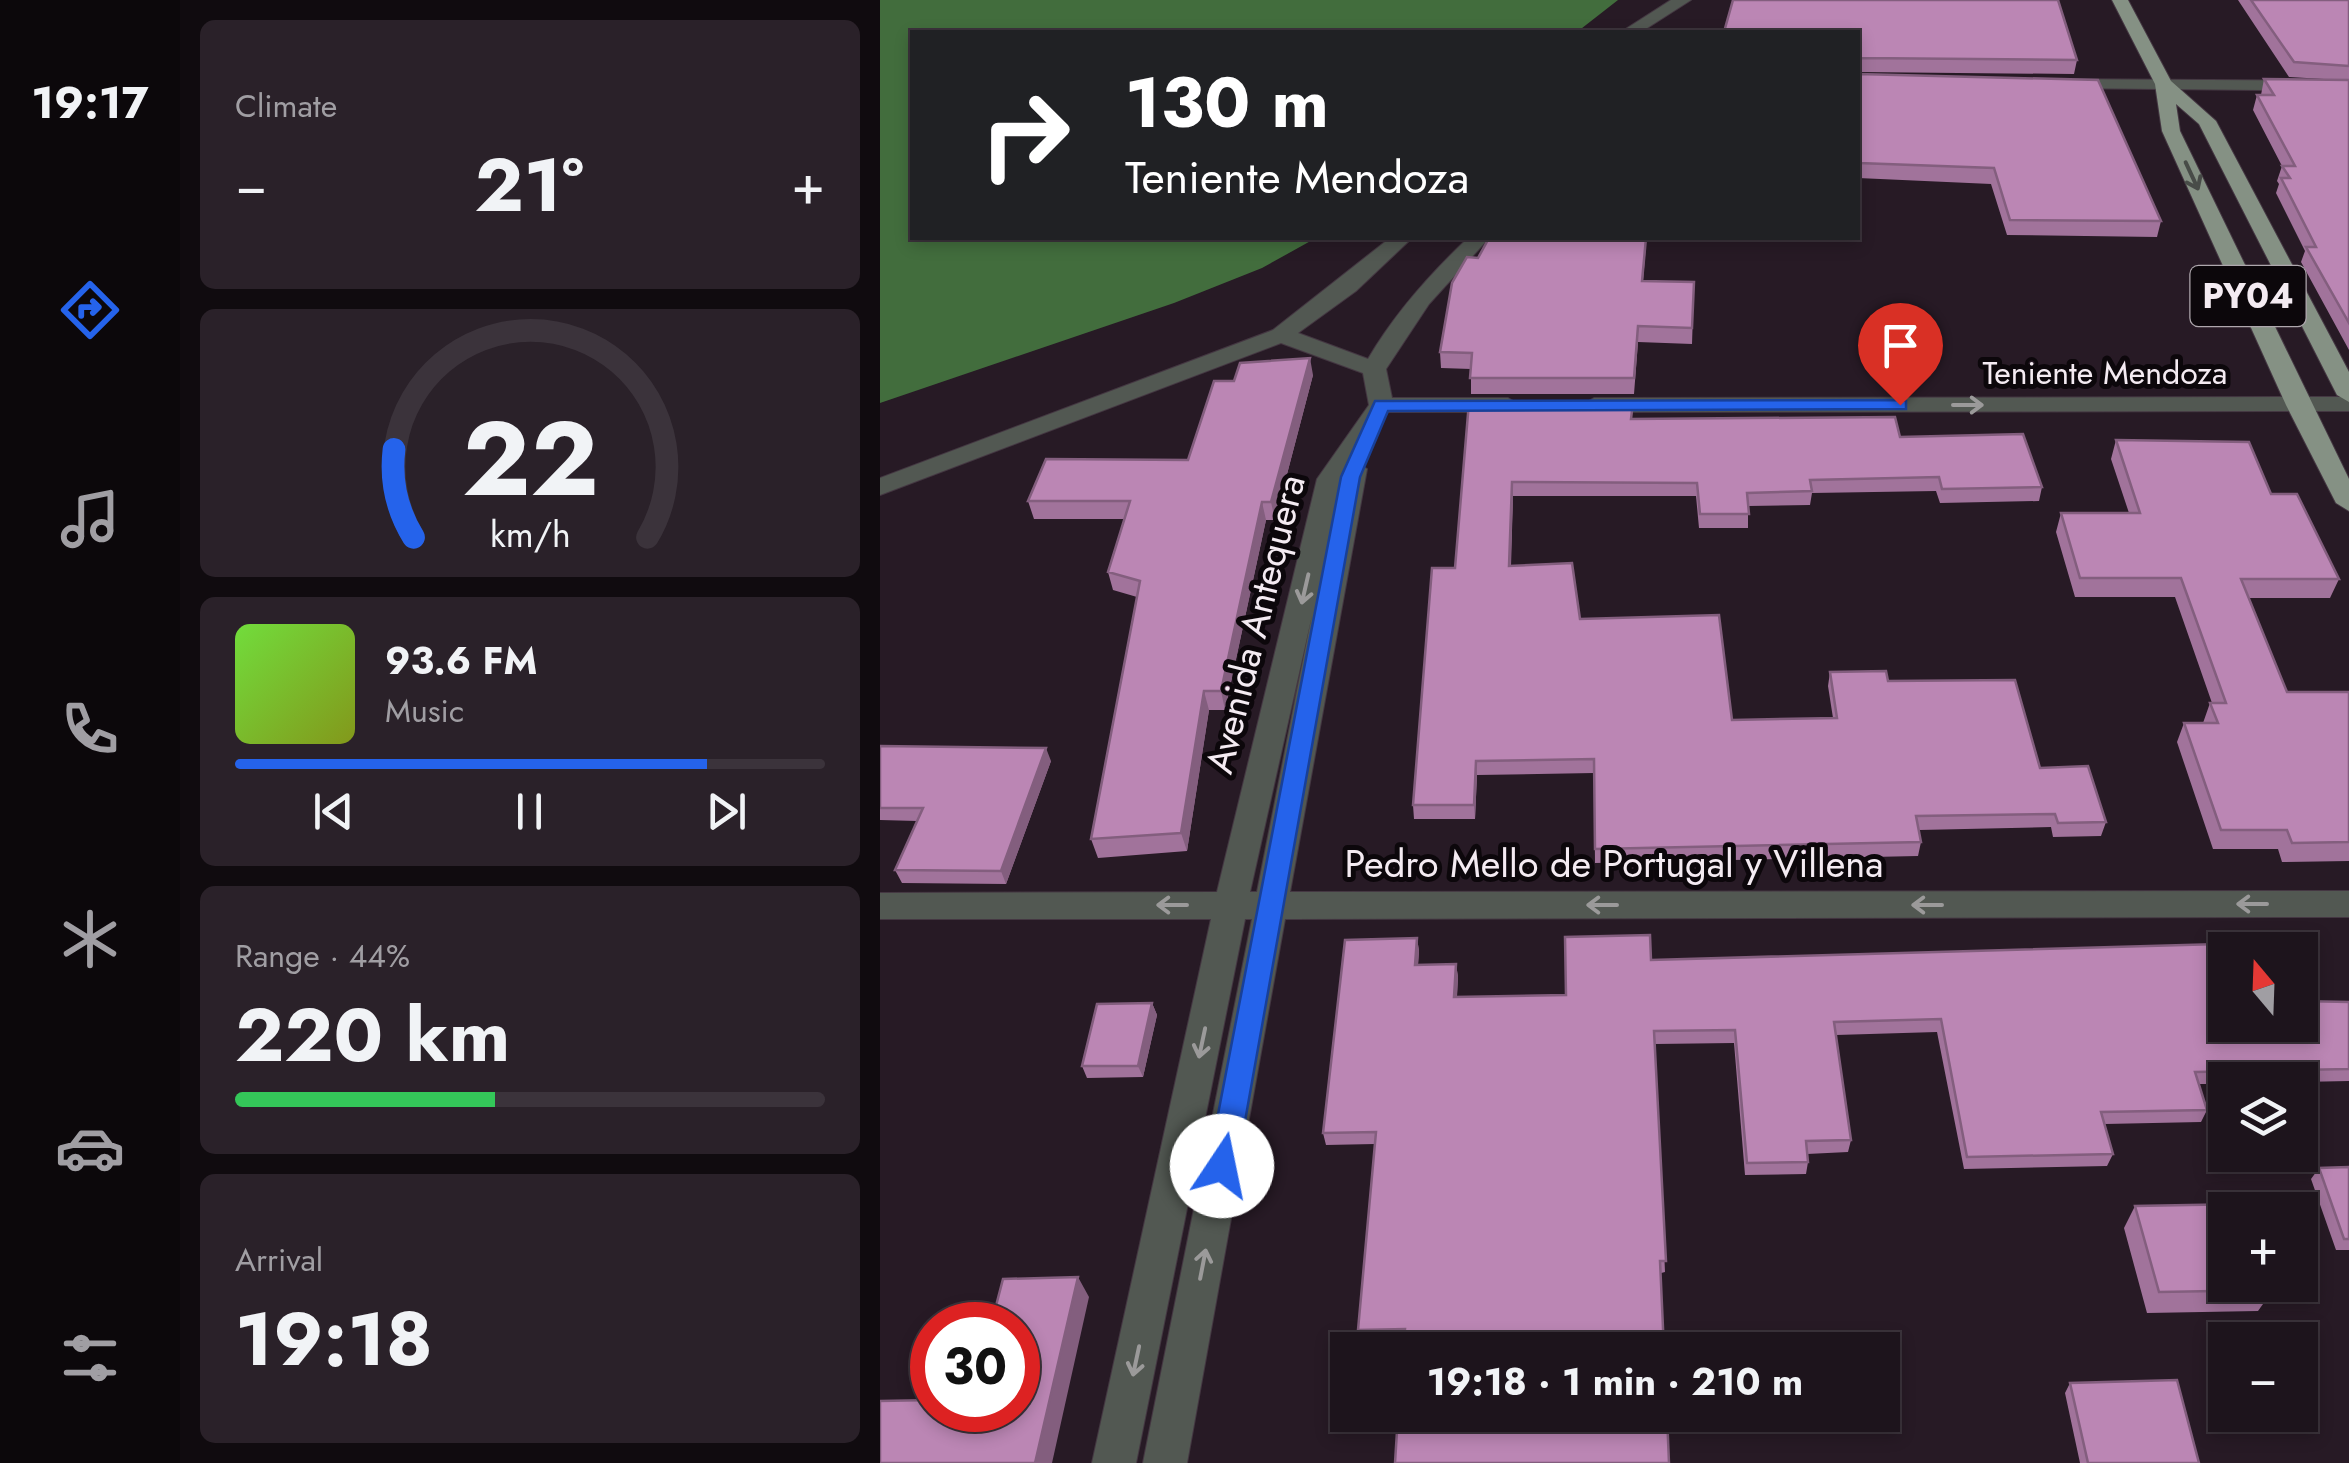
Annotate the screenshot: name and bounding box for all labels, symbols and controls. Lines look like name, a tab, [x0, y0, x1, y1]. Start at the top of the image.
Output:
text: 130 m	[1125, 52, 1329, 153]
text: 19:17	[31, 70, 149, 135]
icon: right	[960, 70, 1090, 200]
text: Climate	[235, 83, 337, 129]
text: 21°	[474, 131, 584, 239]
text: −	[235, 145, 267, 225]
text: +	[791, 145, 825, 225]
text: Teniente Mendoza	[1125, 145, 1469, 210]
one-way arrow	[2184, 160, 2202, 191]
road number: PY04	[2190, 266, 2306, 326]
icon: directions	[55, 275, 125, 345]
pin	[1858, 303, 1943, 406]
icon: arrive	[1873, 318, 1928, 373]
street label: Teniente Mendoza	[1983, 350, 2227, 396]
text: 22	[462, 384, 598, 534]
one-way arrow	[1952, 396, 1984, 414]
street label: Avenida Antequera	[1191, 469, 1319, 779]
icon: music	[55, 484, 125, 554]
text: km/h	[490, 509, 570, 560]
one-way arrow	[1295, 572, 1313, 604]
text: 93.6 FM	[385, 633, 537, 688]
text: Music	[385, 688, 464, 734]
icon: phone	[55, 694, 125, 764]
icon: previous	[306, 784, 361, 839]
icon: pause	[502, 784, 557, 839]
icon: next	[699, 784, 754, 839]
street label: Pedro Mello de Portugal y Villena	[1344, 836, 1884, 891]
one-way arrow	[2236, 894, 2268, 914]
one-way arrow	[1156, 896, 1188, 914]
one-way arrow	[1586, 896, 1618, 914]
one-way arrow	[1911, 896, 1944, 914]
icon: climate	[55, 904, 125, 974]
north arrow	[2208, 932, 2318, 1042]
map controls	[2208, 932, 2318, 1432]
text: Range · 44%	[235, 933, 410, 979]
text: 220 km	[235, 981, 510, 1089]
one-way arrow	[1192, 1026, 1211, 1058]
button: layers	[2208, 1062, 2318, 1172]
icon: car	[55, 1113, 125, 1183]
position arrow	[1170, 1114, 1274, 1218]
button: +	[2208, 1192, 2318, 1302]
text: Arrival	[235, 1237, 323, 1283]
one-way arrow	[1194, 1248, 1213, 1281]
text: 19:18	[235, 1285, 433, 1393]
speed limit sign: 30	[910, 1302, 1040, 1432]
button: −	[2208, 1322, 2318, 1432]
icon: filters	[55, 1323, 125, 1393]
one-way arrow	[1125, 1344, 1144, 1376]
text: 19:18 · 1 min · 210 m	[1427, 1354, 1803, 1409]

